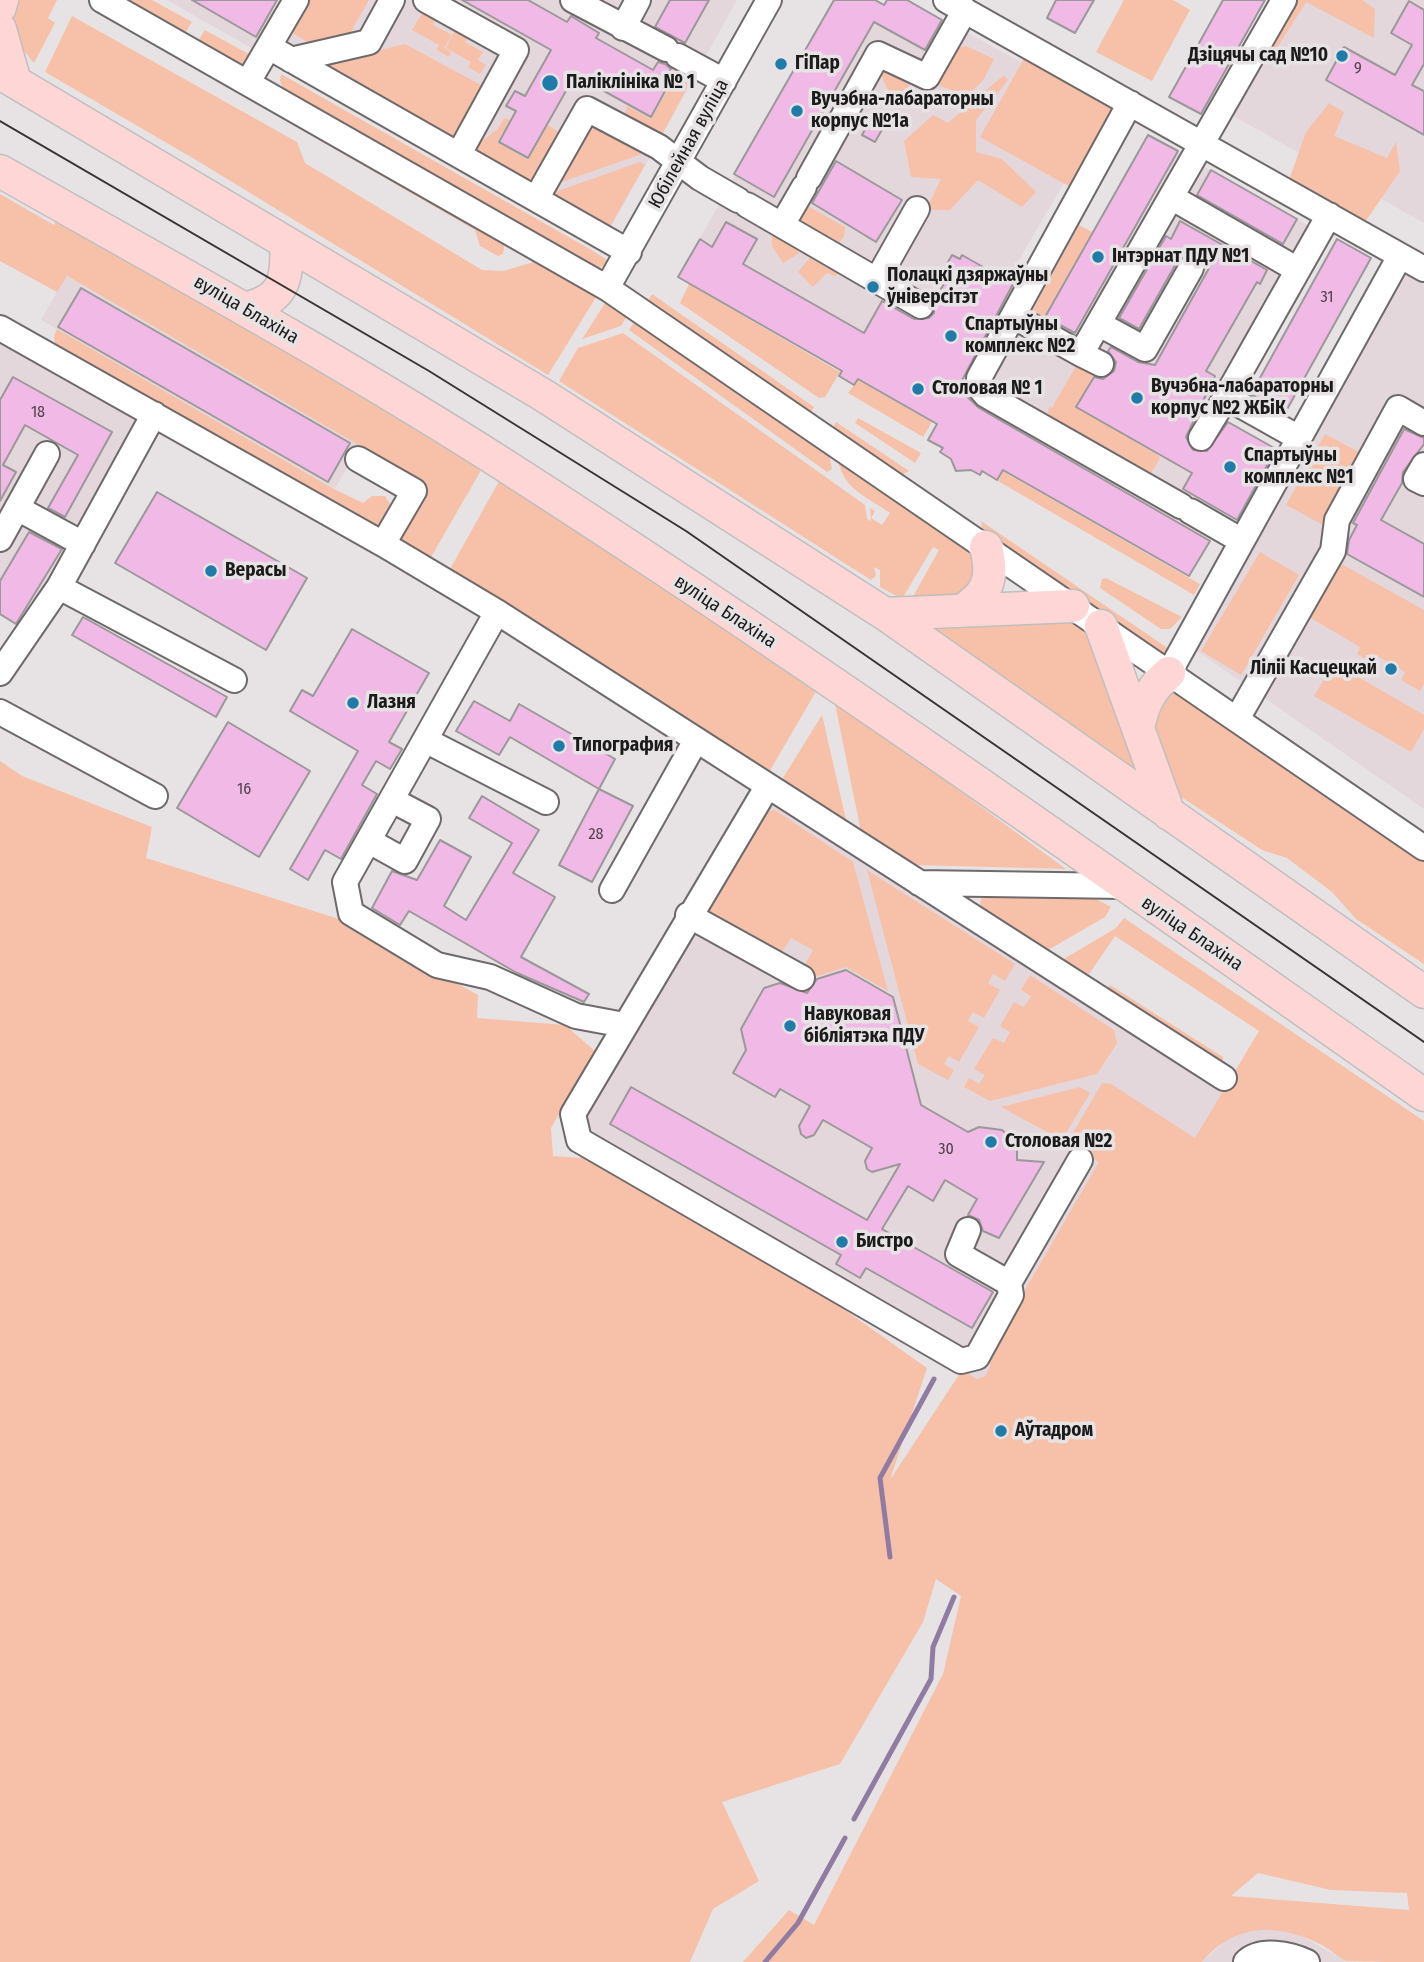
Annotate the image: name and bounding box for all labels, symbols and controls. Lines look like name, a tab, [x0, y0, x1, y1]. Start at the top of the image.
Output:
place label: Дзіцячы сад №10	[1188, 45, 1328, 67]
marker: Дзіцячы сад №10	[1334, 48, 1350, 64]
place label: ГіПар	[795, 53, 840, 75]
marker: ГіПар	[773, 56, 789, 72]
house number: 9	[1354, 59, 1362, 79]
place label: Паліклініка № 1	[566, 72, 695, 94]
marker: Паліклініка № 1	[540, 73, 560, 93]
street label: Юбілейная вуліца	[644, 75, 734, 213]
place label: Вучэбна-лабараторны корпус №1а	[811, 89, 994, 133]
marker: Вучэбна-лабараторны корпус №1а	[789, 103, 805, 119]
place label: Інтэрнат ПДУ №1	[1112, 246, 1249, 268]
marker: Інтэрнат ПДУ №1	[1090, 249, 1106, 265]
place label: Полацкі дзяржаўны ўніверсітэт	[887, 265, 1048, 309]
street label: вуліца Блахіна	[189, 271, 303, 349]
marker: Полацкі дзяржаўны ўніверсітэт	[865, 279, 881, 295]
house number: 31	[1320, 288, 1334, 308]
place label: Спартыўны комплекс №2	[965, 314, 1075, 358]
marker: Спартыўны комплекс №2	[943, 328, 959, 344]
place label: Вучэбна-лабараторны корпус №2 ЖБіК	[1151, 376, 1334, 420]
place label: Столовая № 1	[932, 378, 1043, 400]
marker: Столовая № 1	[910, 381, 926, 397]
marker: Вучэбна-лабараторны корпус №2 ЖБіК	[1129, 390, 1145, 406]
house number: 18	[31, 403, 45, 423]
place label: Спартыўны комплекс №1	[1244, 445, 1354, 489]
marker: Спартыўны комплекс №1	[1222, 459, 1238, 475]
place label: Верасы	[225, 560, 286, 582]
marker: Верасы	[203, 563, 219, 579]
street label: вуліца Блахіна	[670, 570, 780, 654]
place label: Ліліі Касцецкай	[1250, 658, 1377, 680]
marker: Ліліі Касцецкай	[1383, 661, 1399, 677]
place label: Лазня	[367, 692, 416, 714]
marker: Лазня	[345, 695, 361, 711]
place label: Типография	[573, 735, 673, 757]
marker: Типография	[551, 738, 567, 754]
house number: 16	[237, 780, 251, 800]
house number: 28	[588, 825, 604, 845]
street label: вуліца Блахіна	[1137, 892, 1247, 976]
place label: Навуковая бібліятэка ПДУ	[804, 1004, 925, 1048]
marker: Навуковая бібліятэка ПДУ	[782, 1018, 798, 1034]
place label: Столовая №2	[1005, 1131, 1112, 1153]
marker: Столовая №2	[983, 1134, 999, 1150]
house number: 30	[938, 1140, 954, 1160]
place label: Бистро	[856, 1231, 913, 1253]
marker: Бистро	[834, 1234, 850, 1250]
place label: Аўтадром	[1015, 1420, 1093, 1442]
marker: Аўтадром	[993, 1423, 1009, 1439]

